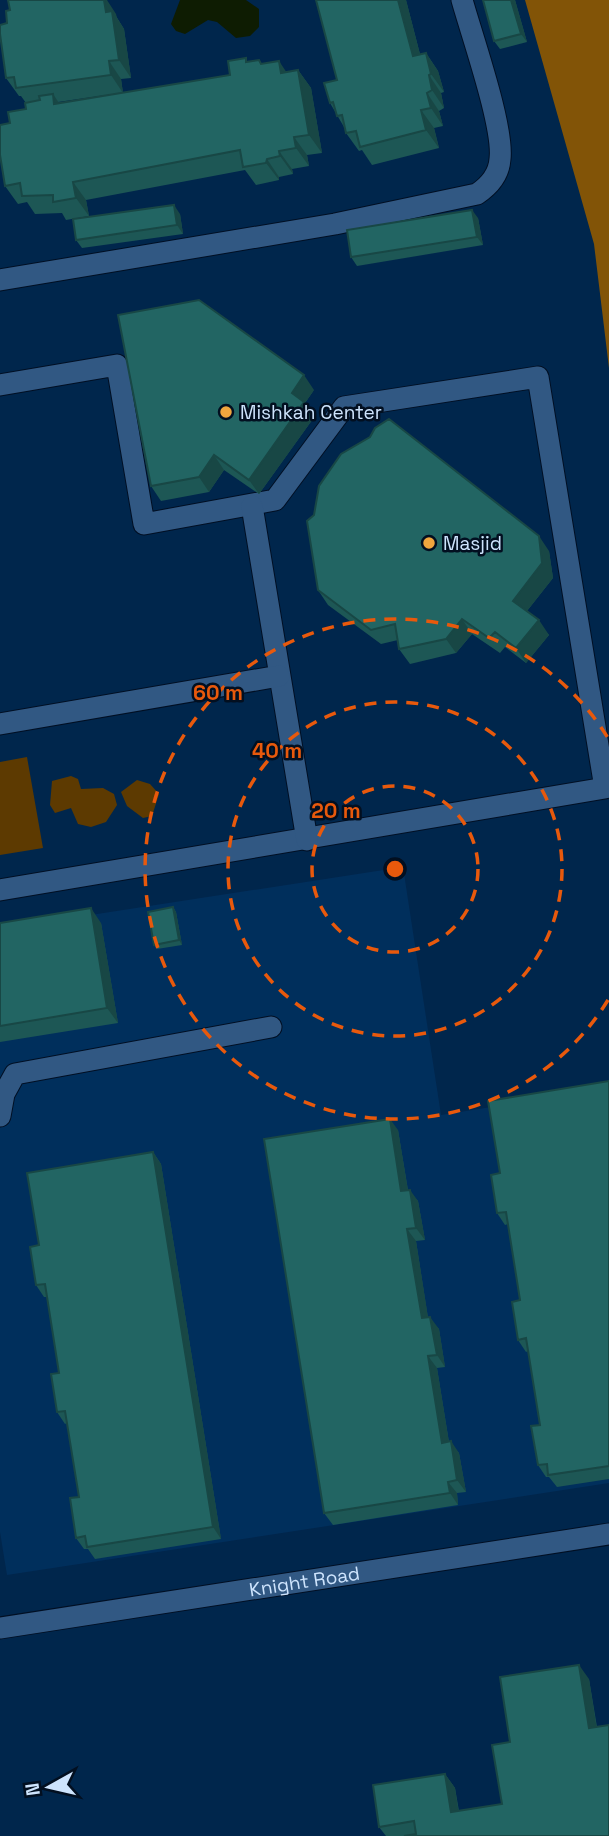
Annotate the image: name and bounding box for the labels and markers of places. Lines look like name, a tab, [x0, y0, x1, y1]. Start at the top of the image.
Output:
place label: Mishkah Center	[240, 400, 382, 425]
marker: Mishkah Center	[218, 404, 234, 420]
place label: Masjid	[443, 531, 502, 556]
marker: Masjid	[421, 535, 437, 551]
centre of rings	[383, 857, 407, 881]

